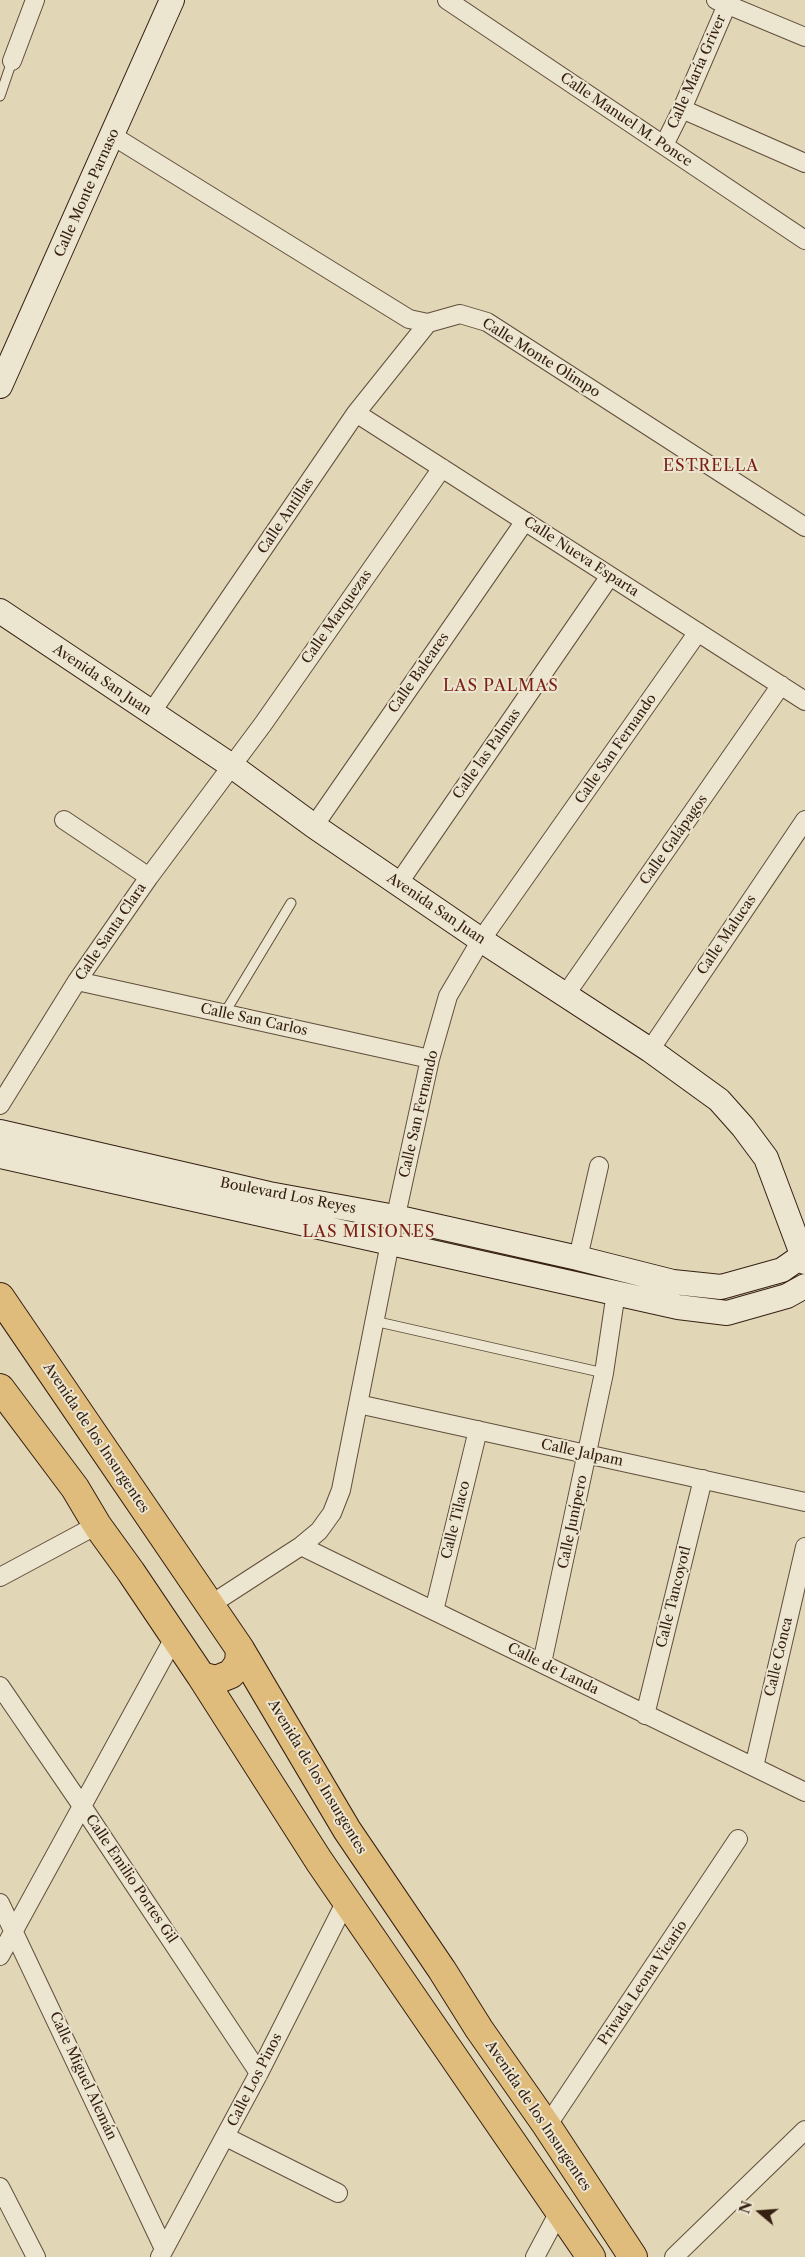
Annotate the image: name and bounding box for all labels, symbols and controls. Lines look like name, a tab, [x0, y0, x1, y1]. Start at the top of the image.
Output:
street label: Calle María Griver	[664, 12, 730, 132]
street label: Calle Manuel M. Ponce	[557, 70, 695, 170]
street label: Calle Monte Parnaso	[51, 126, 123, 260]
street label: Calle Monte Olimpo	[479, 315, 603, 401]
district label: ESTRELLA	[662, 456, 760, 476]
street label: Calle Antillas	[254, 475, 318, 557]
street label: Calle Nueva Esparta	[520, 514, 642, 600]
street label: Calle Marquezas	[298, 567, 376, 667]
street label: Calle Baleares	[385, 630, 453, 716]
street label: Avenida San Juan	[50, 641, 154, 719]
district label: LAS PALMAS	[442, 676, 560, 696]
street label: Calle San Fernando	[572, 691, 660, 807]
street label: Calle las Palmas	[450, 706, 524, 802]
street label: Calle Galápagos	[637, 792, 711, 888]
street label: Avenida San Juan	[384, 870, 488, 948]
street label: Calle Santa Clara	[72, 880, 150, 984]
street label: Calle Malucas	[694, 892, 760, 978]
street label: Calle San Carlos	[199, 1000, 309, 1040]
street label: Calle San Fernando	[396, 1049, 442, 1179]
street label: Boulevard Los Reyes	[219, 1175, 357, 1217]
district label: LAS MISIONES	[301, 1222, 437, 1242]
street label: Avenida de los Insurgentes	[39, 1360, 153, 1516]
street label: Calle Jalpam	[539, 1436, 625, 1470]
street label: Calle Junípero	[555, 1474, 591, 1570]
street label: Calle Tilaco	[438, 1479, 474, 1561]
street label: Calle Tancoyotl	[653, 1545, 695, 1649]
street label: Calle Conca	[762, 1616, 796, 1698]
street label: Calle de Landa	[505, 1640, 601, 1698]
street label: Avenida de los Insurgentes	[264, 1697, 370, 1857]
street label: Calle Emilio Portes Gil	[82, 1812, 180, 1946]
street label: Privada Leona Vicario	[595, 1917, 691, 2049]
street label: Calle Miguel Alemán	[46, 2009, 120, 2143]
street label: Calle Los Pinos	[224, 2030, 286, 2130]
street label: Avenida de los Insurgentes	[481, 2038, 595, 2194]
north arrow	[735, 2187, 785, 2237]
text: N	[735, 2199, 756, 2216]

